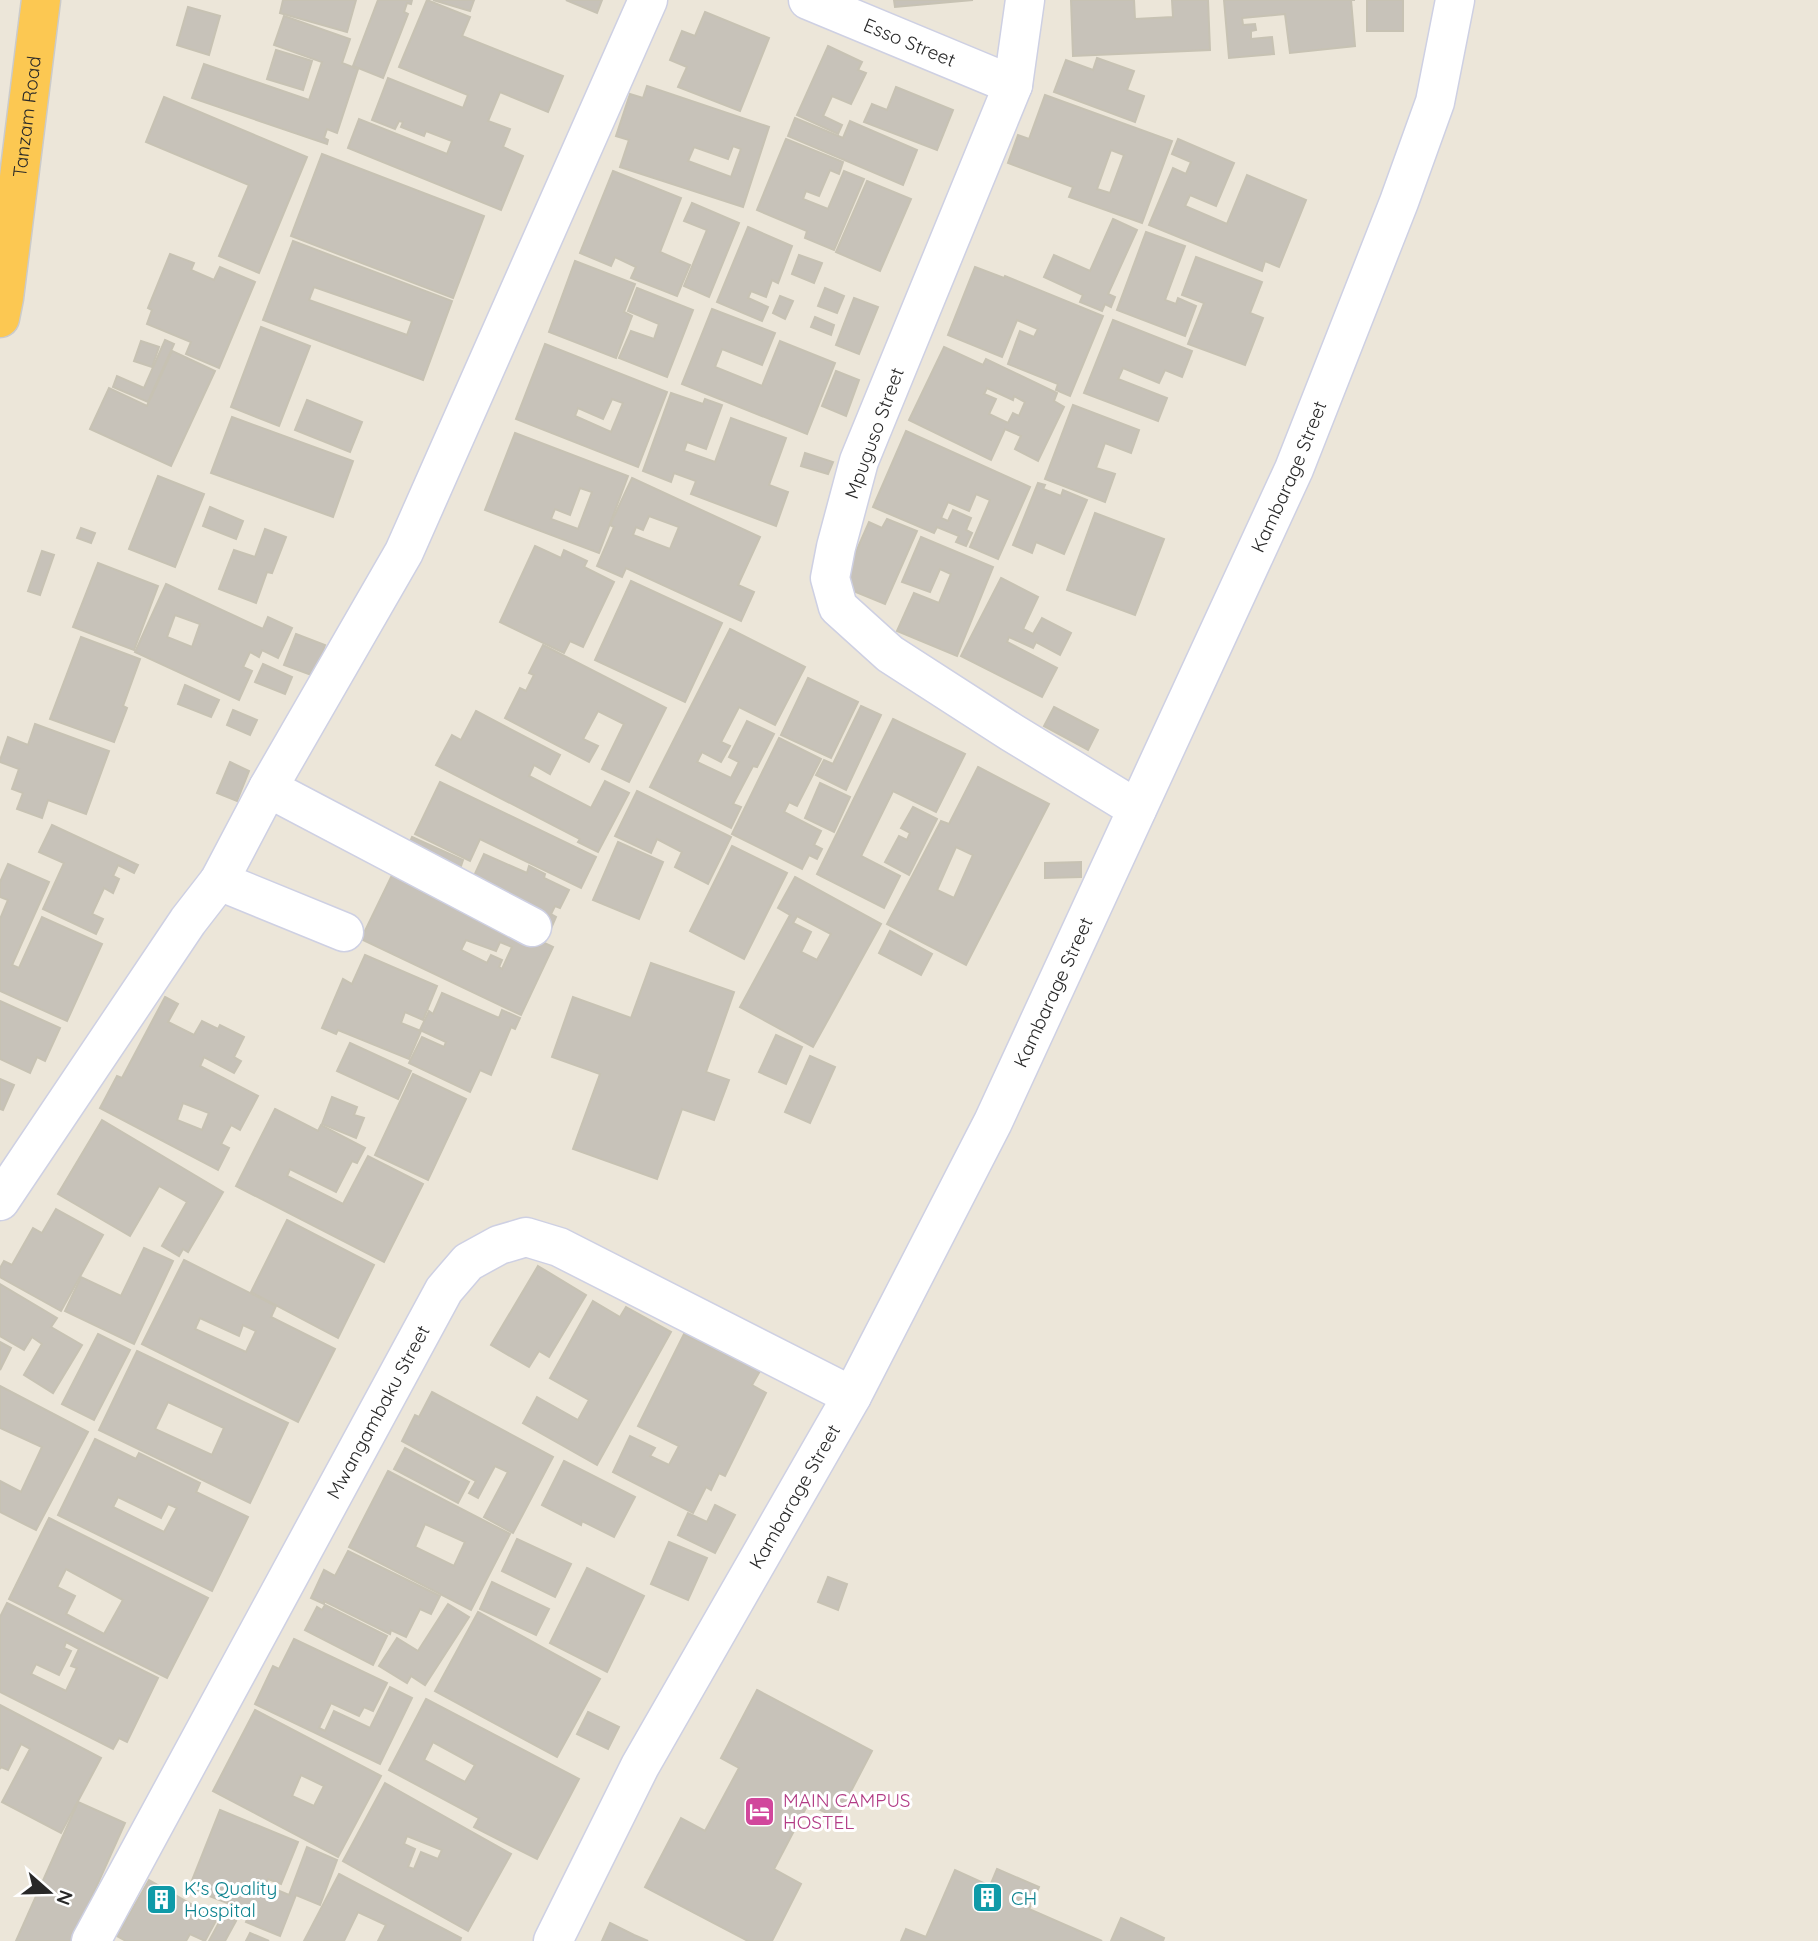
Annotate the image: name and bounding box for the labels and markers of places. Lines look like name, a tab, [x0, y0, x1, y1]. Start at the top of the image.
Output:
place label: MAIN CAMPUS HOSTEL	[783, 1788, 911, 1834]
hotel icon: MAIN CAMPUS HOSTEL	[743, 1794, 777, 1828]
place label: K's Quality Hospital	[184, 1876, 277, 1922]
building icon: CH	[971, 1881, 1005, 1915]
building icon: K's Quality Hospital	[144, 1882, 178, 1916]
place label: CH	[1011, 1886, 1037, 1910]

